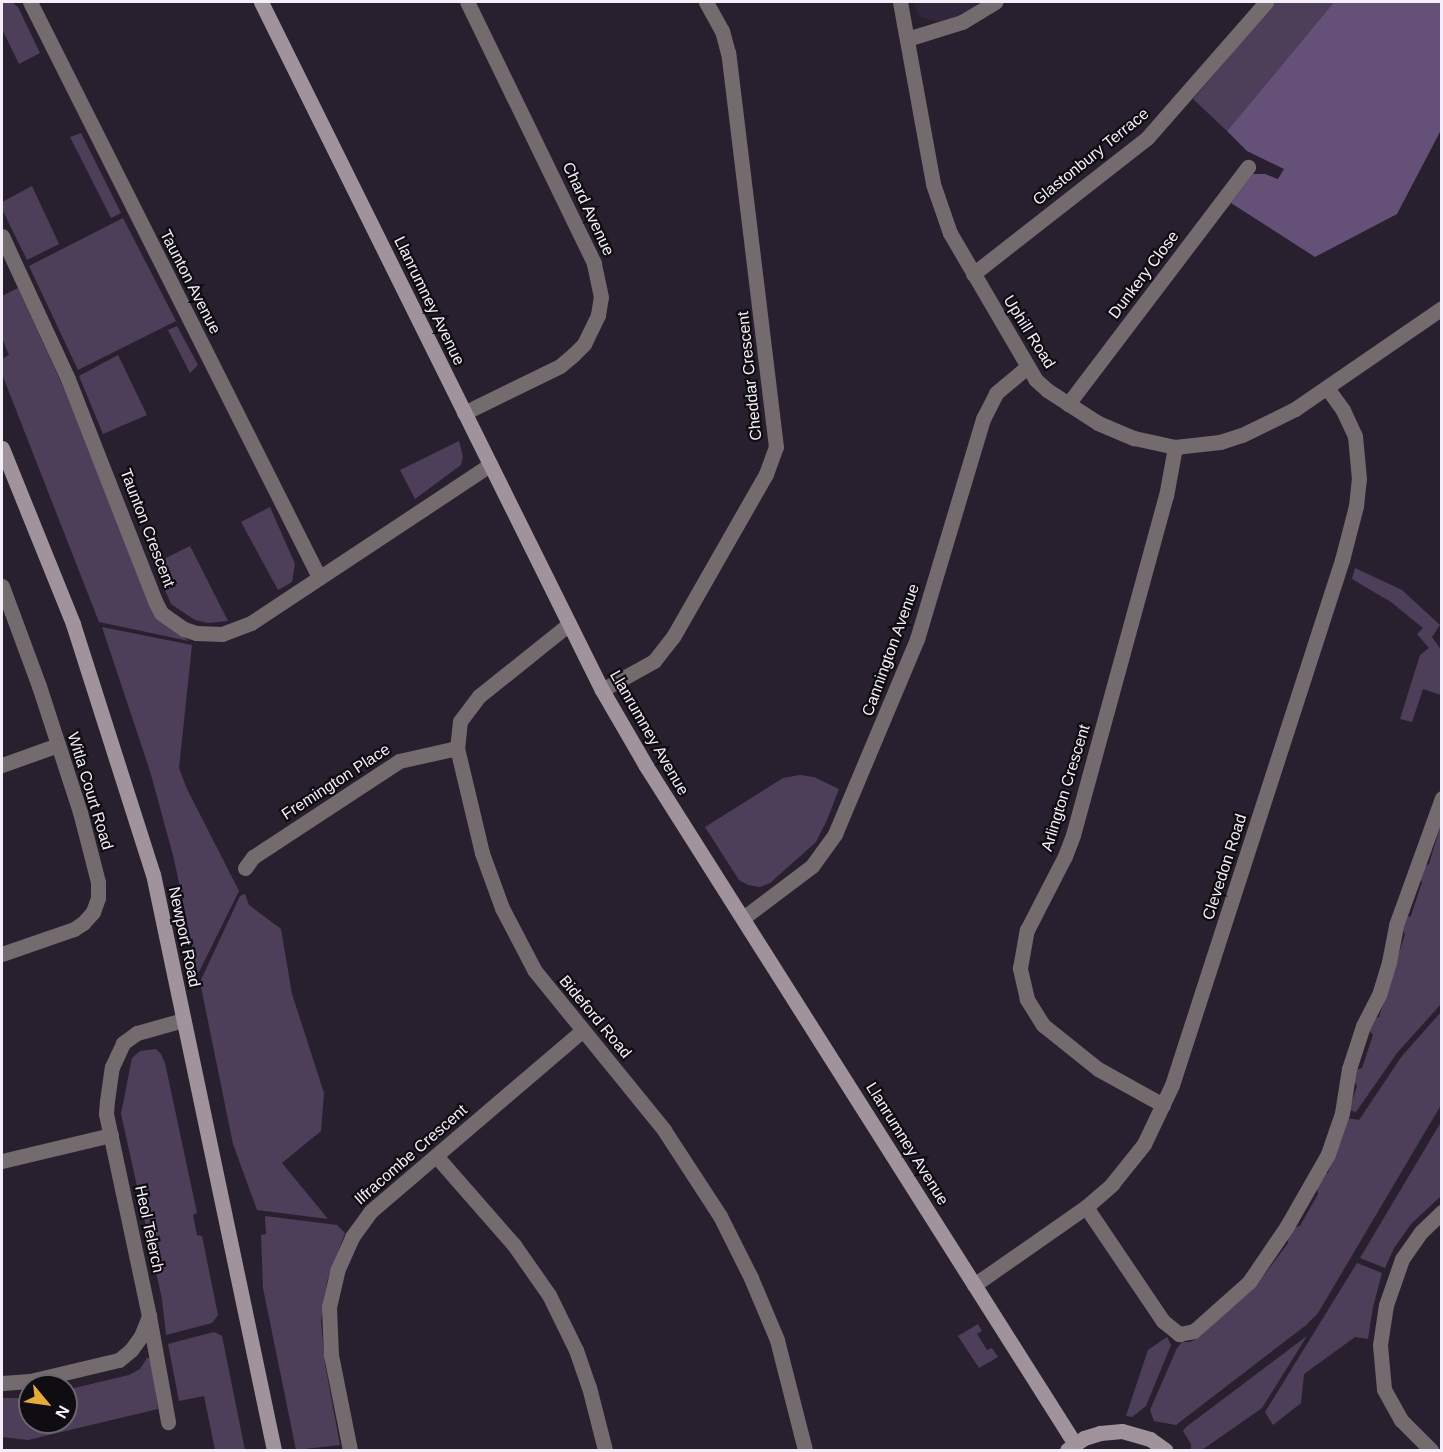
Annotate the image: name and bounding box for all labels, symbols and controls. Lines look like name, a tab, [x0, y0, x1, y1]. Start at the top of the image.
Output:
street label: Glastonbury Terrace	[1029, 104, 1153, 210]
street label: Chard Avenue	[558, 159, 618, 259]
street label: Taunton Avenue	[155, 226, 225, 338]
street label: Dunkery Close	[1105, 227, 1183, 323]
street label: Llanrumney Avenue	[389, 233, 469, 369]
street label: Uphill Road	[999, 292, 1059, 372]
street label: Cheddar Crescent	[734, 310, 766, 442]
street label: Taunton Crescent	[116, 466, 178, 590]
street label: Cannington Avenue	[858, 581, 924, 719]
street label: Llanrumney Avenue	[605, 667, 693, 799]
street label: Arlington Crescent	[1038, 722, 1094, 854]
street label: Witla Court Road	[63, 730, 117, 852]
street label: Fremington Place	[278, 740, 394, 824]
street label: Clevedon Road	[1199, 812, 1251, 922]
street label: Newport Road	[164, 885, 204, 989]
street label: Bideford Road	[555, 972, 635, 1062]
street label: Llanrumney Avenue	[861, 1079, 953, 1209]
street label: Ilfracombe Crescent	[351, 1101, 471, 1209]
street label: Heol Telerch	[130, 1184, 168, 1274]
north arrow	[18, 1374, 78, 1434]
text: N	[52, 1403, 73, 1421]

